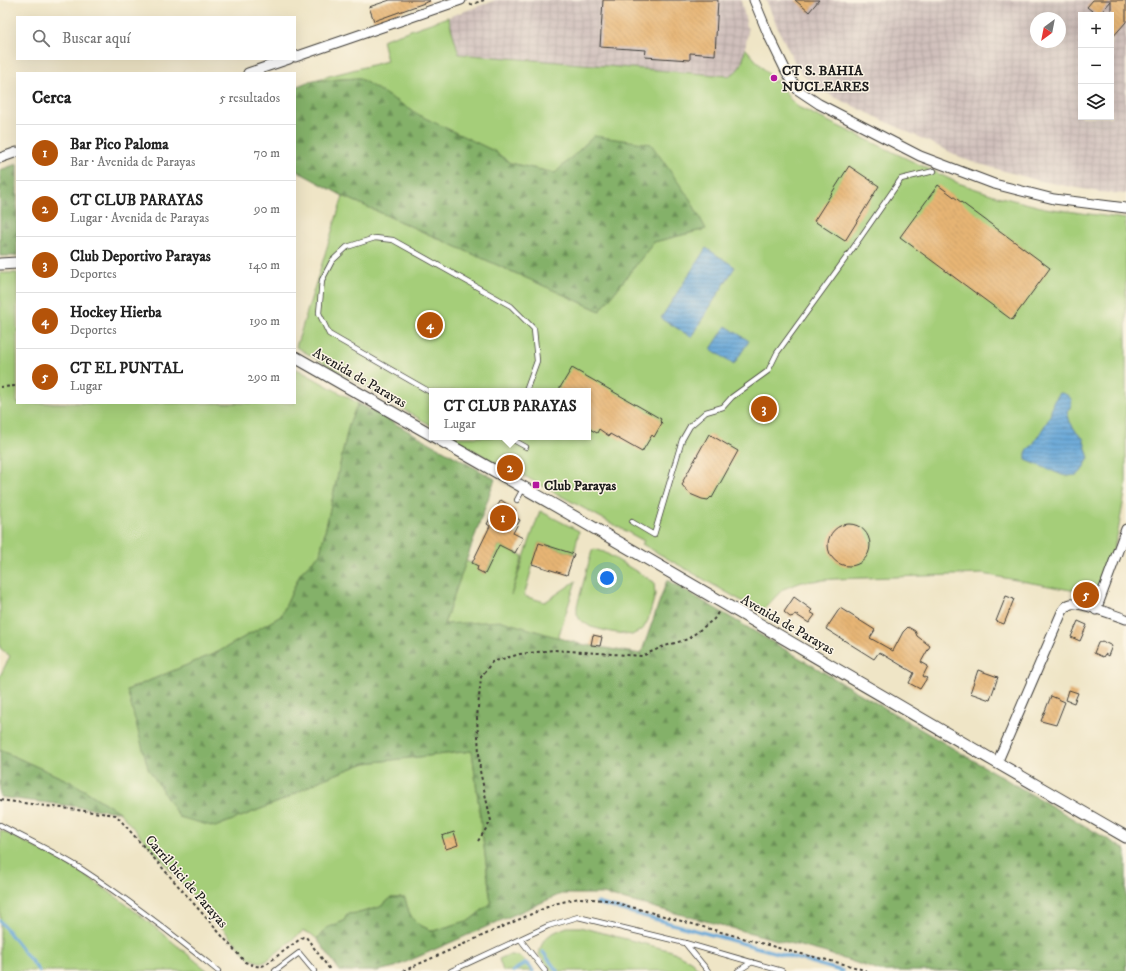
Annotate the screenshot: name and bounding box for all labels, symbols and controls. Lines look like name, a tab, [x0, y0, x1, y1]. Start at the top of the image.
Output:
north arrow	[1030, 12, 1066, 48]
map controls	[1078, 12, 1114, 120]
button: +	[1078, 12, 1114, 48]
search box	[16, 16, 296, 60]
icon: search	[30, 27, 52, 49]
text: Buscar aquí	[62, 29, 130, 48]
button: −	[1078, 48, 1114, 84]
place label: CT S. BAHIA NUCLEARES	[782, 62, 869, 96]
marker: CT S. BAHIA NUCLEARES	[769, 73, 779, 83]
button: layers	[1078, 84, 1114, 120]
text: Cerca	[32, 87, 71, 109]
text: 5 resultados	[219, 90, 280, 106]
text: Bar Pico Paloma	[70, 135, 169, 154]
text: 1	[43, 145, 47, 161]
text: 70 m	[254, 145, 280, 161]
text: Bar · Avenida de Parayas	[70, 154, 195, 170]
text: CT CLUB PARAYAS	[70, 191, 203, 210]
text: 2	[42, 201, 48, 217]
text: 90 m	[254, 201, 280, 217]
text: Lugar · Avenida de Parayas	[70, 210, 209, 226]
text: Club Deportivo Parayas	[70, 247, 211, 266]
text: 3	[43, 257, 47, 273]
text: 140 m	[248, 257, 280, 273]
text: Deportes	[70, 266, 117, 282]
text: Hockey Hierba	[70, 303, 162, 322]
pin: 4	[417, 310, 443, 340]
text: 4	[41, 313, 49, 329]
text: 190 m	[249, 313, 280, 329]
text: Deportes	[70, 322, 117, 338]
street label: Avenida de Parayas	[309, 344, 410, 412]
text: CT EL PUNTAL	[70, 359, 183, 378]
text: 5	[42, 369, 48, 385]
text: 290 m	[248, 369, 280, 385]
text: Lugar	[70, 378, 102, 394]
popup	[429, 388, 591, 440]
pin: 3	[751, 394, 777, 424]
text: CT CLUB PARAYAS	[443, 397, 577, 416]
text: Lugar	[443, 416, 476, 432]
pin: 2	[497, 453, 523, 483]
place label: Club Parayas	[544, 477, 617, 495]
marker: Club Parayas	[531, 480, 541, 490]
pin: 1	[490, 503, 516, 533]
your location	[597, 568, 617, 588]
pin: 5	[1073, 580, 1099, 610]
street label: Avenida de Parayas	[737, 591, 838, 659]
street label: Carril bici de Parayas	[141, 831, 232, 932]

